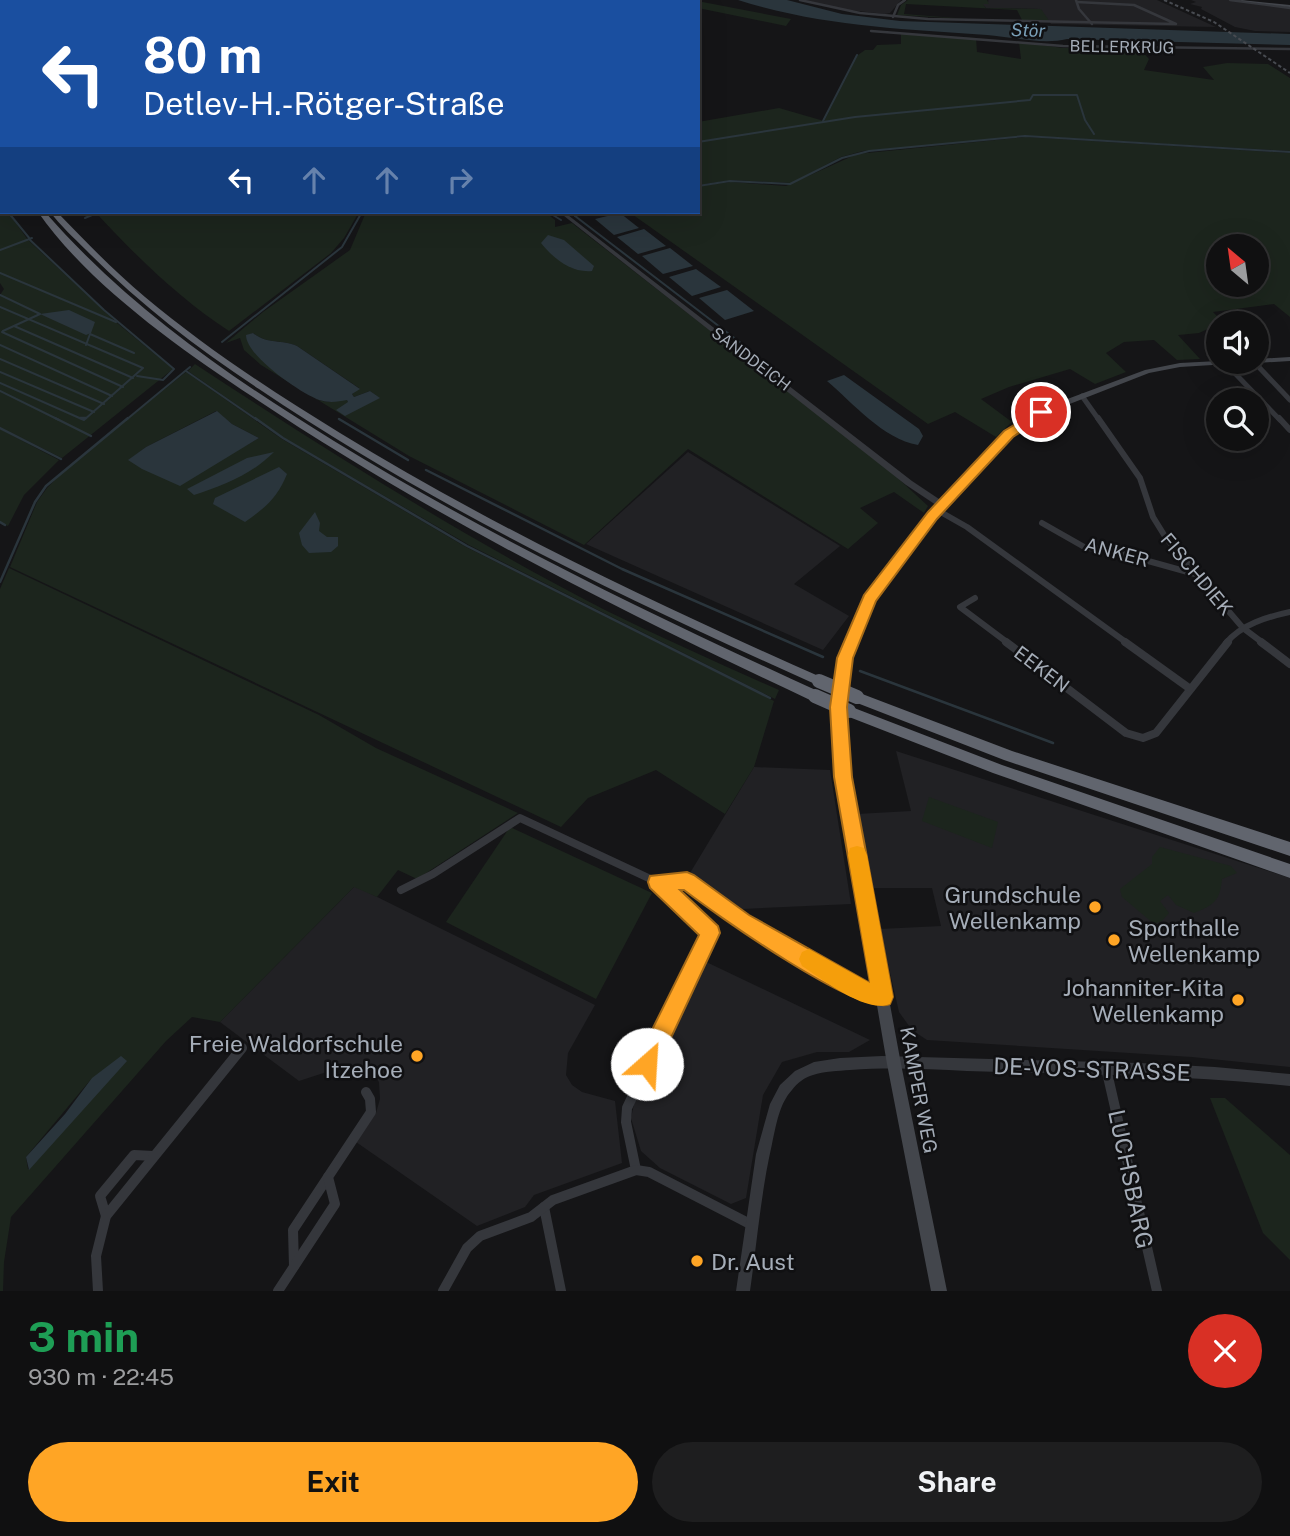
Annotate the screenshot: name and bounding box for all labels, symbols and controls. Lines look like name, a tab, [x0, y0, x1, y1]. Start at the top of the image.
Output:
water label: Stör	[1010, 19, 1046, 41]
text: 80 m	[143, 26, 262, 84]
icon: left	[28, 28, 119, 119]
street label: BELLERKRUG	[1070, 37, 1174, 57]
text: Detlev-H.-Rötger-Straße	[143, 85, 505, 122]
icon: left	[222, 161, 260, 199]
icon: ahead	[295, 161, 333, 199]
icon: ahead	[368, 161, 406, 199]
icon: right	[441, 161, 479, 199]
north arrow	[1206, 234, 1269, 298]
map controls	[1206, 234, 1269, 451]
button: sound	[1206, 311, 1269, 374]
street label: SANDDEICH	[708, 323, 794, 395]
pin	[1011, 382, 1071, 442]
button: search	[1206, 388, 1269, 451]
icon: arrive	[1022, 393, 1060, 431]
street label: FISCHDIEK	[1156, 529, 1238, 619]
street label: ANKER	[1082, 533, 1152, 571]
street label: EEKEN	[1010, 641, 1074, 697]
place label: Grundschule Wellenkamp	[944, 881, 1081, 934]
marker: Grundschule Wellenkamp	[1087, 899, 1103, 915]
place label: Sporthalle Wellenkamp	[1128, 914, 1260, 967]
marker: Sporthalle Wellenkamp	[1106, 932, 1122, 948]
place label: Johanniter-Kita Wellenkamp	[1063, 974, 1224, 1027]
marker: Johanniter-Kita Wellenkamp	[1230, 992, 1246, 1008]
street label: KAMPER WEG	[896, 1025, 942, 1155]
position arrow	[610, 1027, 684, 1101]
place label: Freie Waldorfschule Itzehoe	[189, 1030, 403, 1083]
marker: Freie Waldorfschule Itzehoe	[409, 1048, 425, 1064]
street label: DE-VOS-STRASSE	[993, 1052, 1191, 1086]
street label: LUCHSBARG	[1103, 1107, 1159, 1251]
place label: Dr. Aust	[711, 1248, 795, 1275]
marker: Dr. Aust	[689, 1253, 705, 1269]
text: 3 min	[28, 1312, 139, 1361]
button: close	[1188, 1314, 1262, 1388]
text: 930 m · 22:45	[28, 1363, 174, 1390]
button: Exit	[28, 1442, 638, 1522]
button: Share	[652, 1442, 1262, 1522]

